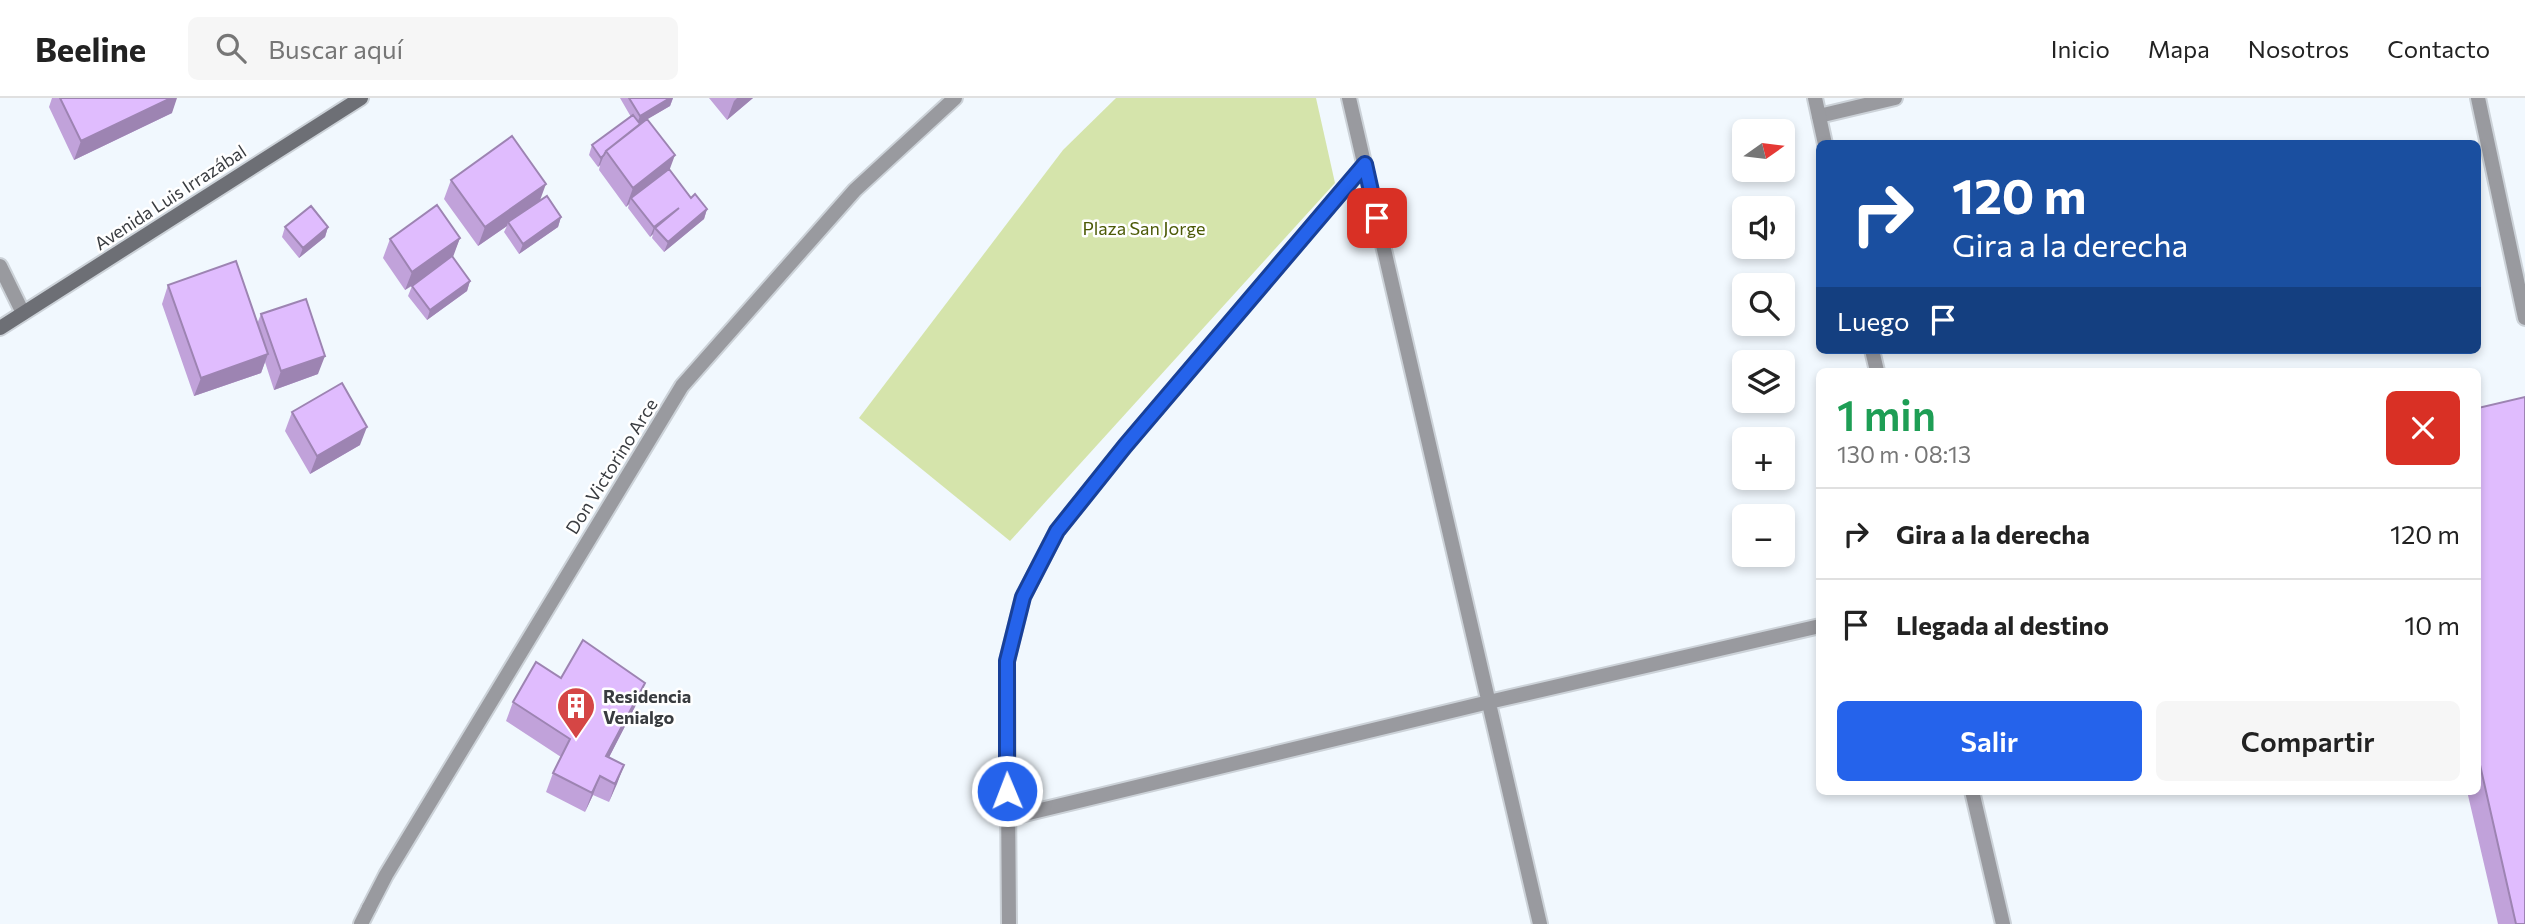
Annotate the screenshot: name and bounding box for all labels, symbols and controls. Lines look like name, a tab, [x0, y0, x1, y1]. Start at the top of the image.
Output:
search box	[188, 17, 678, 80]
text: Beeline	[35, 28, 146, 69]
icon: search	[212, 29, 250, 67]
text: Buscar aquí	[268, 33, 403, 64]
text: Inicio	[2051, 34, 2110, 63]
text: Mapa	[2148, 34, 2210, 63]
text: Nosotros	[2248, 34, 2349, 63]
text: Contacto	[2387, 34, 2490, 63]
north arrow	[1732, 119, 1796, 182]
map controls	[1732, 119, 1795, 567]
street label: Avenida Luis Irrazábal	[90, 140, 250, 254]
text: 120 m	[1952, 164, 2086, 224]
icon: right	[1837, 168, 1928, 259]
pin	[1347, 188, 1407, 248]
button: sound	[1732, 196, 1795, 259]
icon: arrive	[1358, 199, 1396, 237]
park label: Plaza San Jorge	[1082, 217, 1206, 239]
text: Gira a la derecha	[1952, 224, 2188, 264]
button: search	[1732, 273, 1795, 336]
icon: arrive	[1924, 301, 1962, 339]
text: Luego	[1837, 305, 1910, 336]
button: layers	[1732, 350, 1795, 413]
text: 1 min	[1837, 388, 1936, 440]
button: close	[2386, 391, 2460, 465]
street label: Don Victorino Arce	[560, 394, 662, 538]
button: +	[1732, 427, 1795, 490]
text: 130 m · 08:13	[1837, 440, 1971, 468]
button: −	[1732, 504, 1795, 567]
icon: right	[1837, 515, 1875, 553]
text: Gira a la derecha	[1896, 518, 2090, 549]
text: 120 m	[2390, 518, 2460, 549]
icon: arrive	[1837, 606, 1875, 644]
text: Llegada al destino	[1896, 609, 2109, 640]
text: 10 m	[2404, 609, 2460, 640]
building icon: Residencia Venialgo	[555, 685, 597, 740]
place label: Residencia Venialgo	[603, 685, 691, 728]
button: Salir	[1837, 701, 2142, 781]
button: Compartir	[2156, 701, 2460, 781]
position arrow	[970, 754, 1044, 828]

